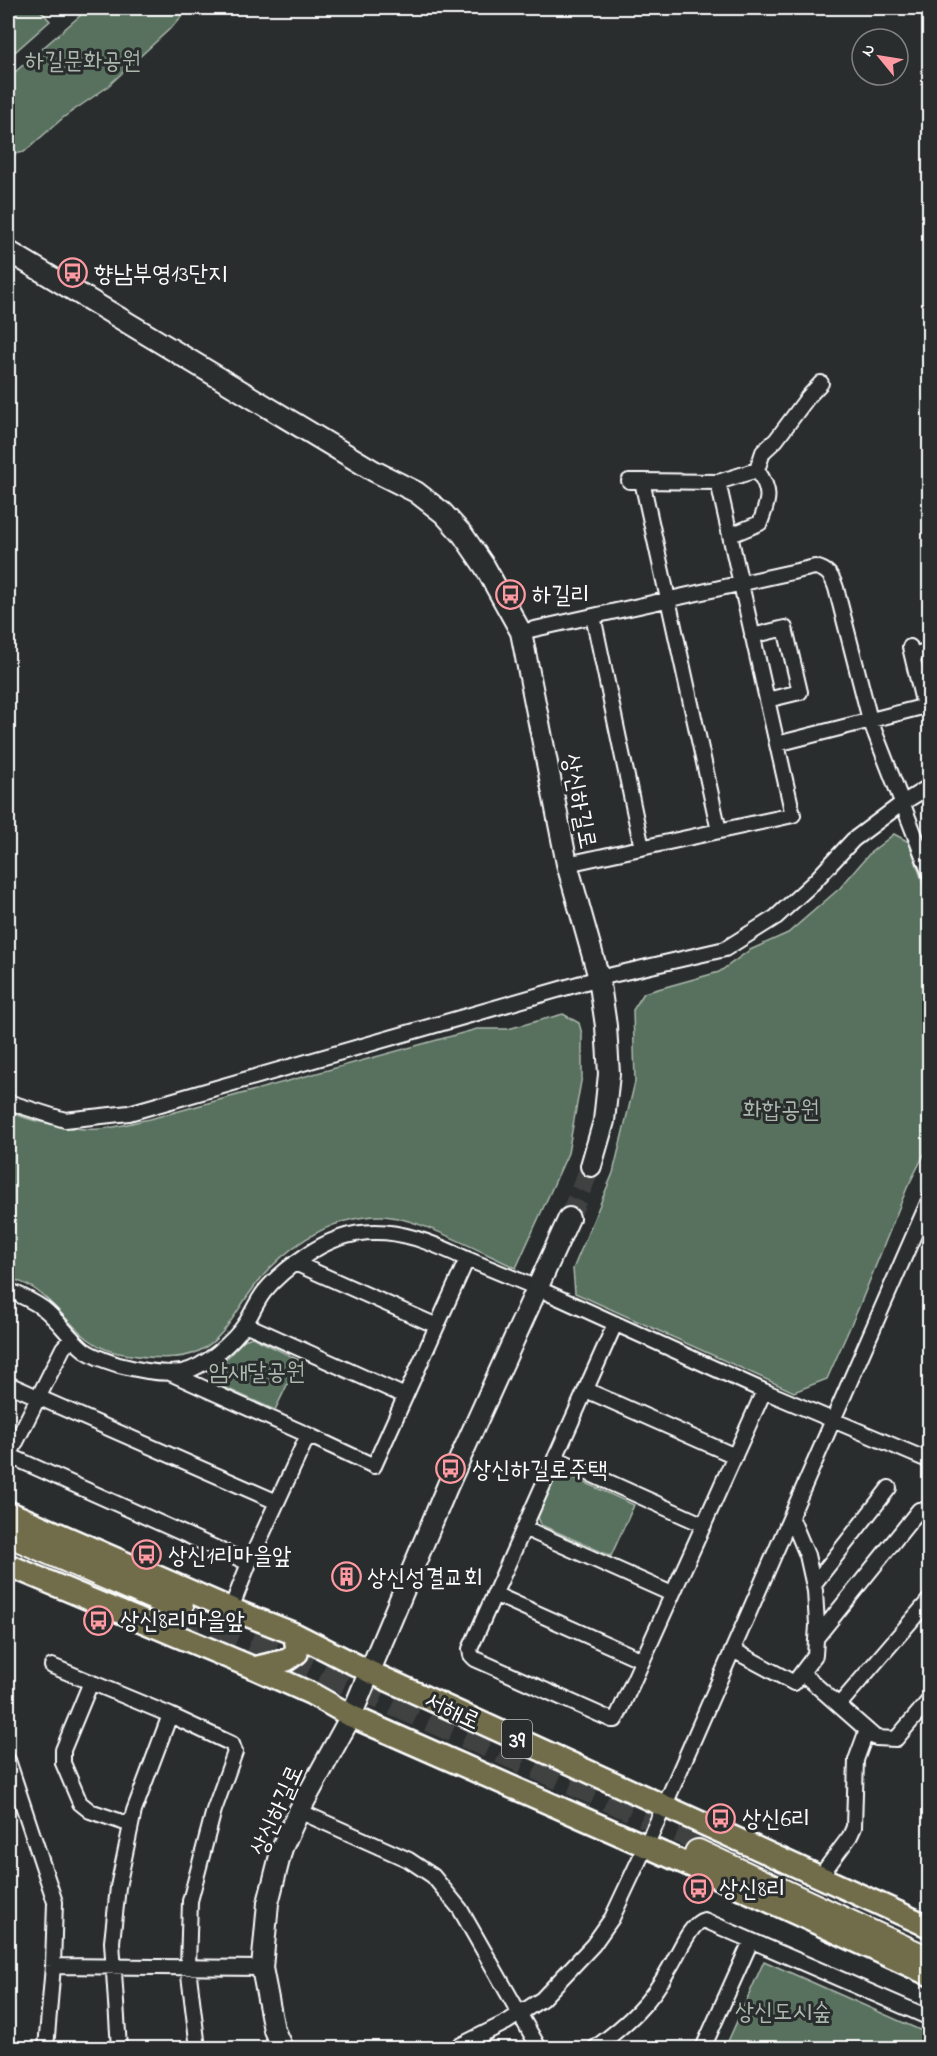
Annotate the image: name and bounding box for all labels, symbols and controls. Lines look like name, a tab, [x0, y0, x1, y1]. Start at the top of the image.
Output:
north arrow	[850, 27, 910, 87]
text: N	[856, 40, 882, 61]
park label: 하길문화공원	[25, 45, 141, 80]
bus stop icon: 향남부영13단지	[57, 257, 89, 289]
place label: 향남부영13단지	[94, 258, 227, 293]
bus stop icon: 하길리	[495, 578, 527, 610]
place label: 하길리	[532, 579, 590, 614]
street label: 상신하길로	[551, 751, 604, 852]
park label: 화합공원	[742, 1094, 820, 1129]
park label: 암새달공원	[209, 1356, 305, 1391]
bus stop icon: 상신하길로주택	[435, 1453, 467, 1485]
place label: 상신하길로주택	[472, 1454, 607, 1489]
bus stop icon: 상신1리마을앞	[131, 1539, 163, 1571]
place label: 상신1리마을앞	[168, 1540, 292, 1575]
building icon: 상신성결교회	[330, 1561, 362, 1593]
place label: 상신성결교회	[367, 1562, 483, 1597]
bus stop icon: 상신8리마을앞	[83, 1604, 115, 1636]
place label: 상신8리마을앞	[120, 1605, 245, 1640]
street label: 서해로	[418, 1684, 486, 1740]
road number: 39	[502, 1720, 532, 1758]
street label: 상신하길로	[243, 1760, 314, 1862]
bus stop icon: 상신6리	[705, 1802, 737, 1834]
place label: 상신6리	[742, 1803, 811, 1838]
bus stop icon: 상신8리	[682, 1872, 714, 1904]
place label: 상신8리	[719, 1873, 786, 1908]
park label: 상신도시숲	[735, 1996, 831, 2031]

